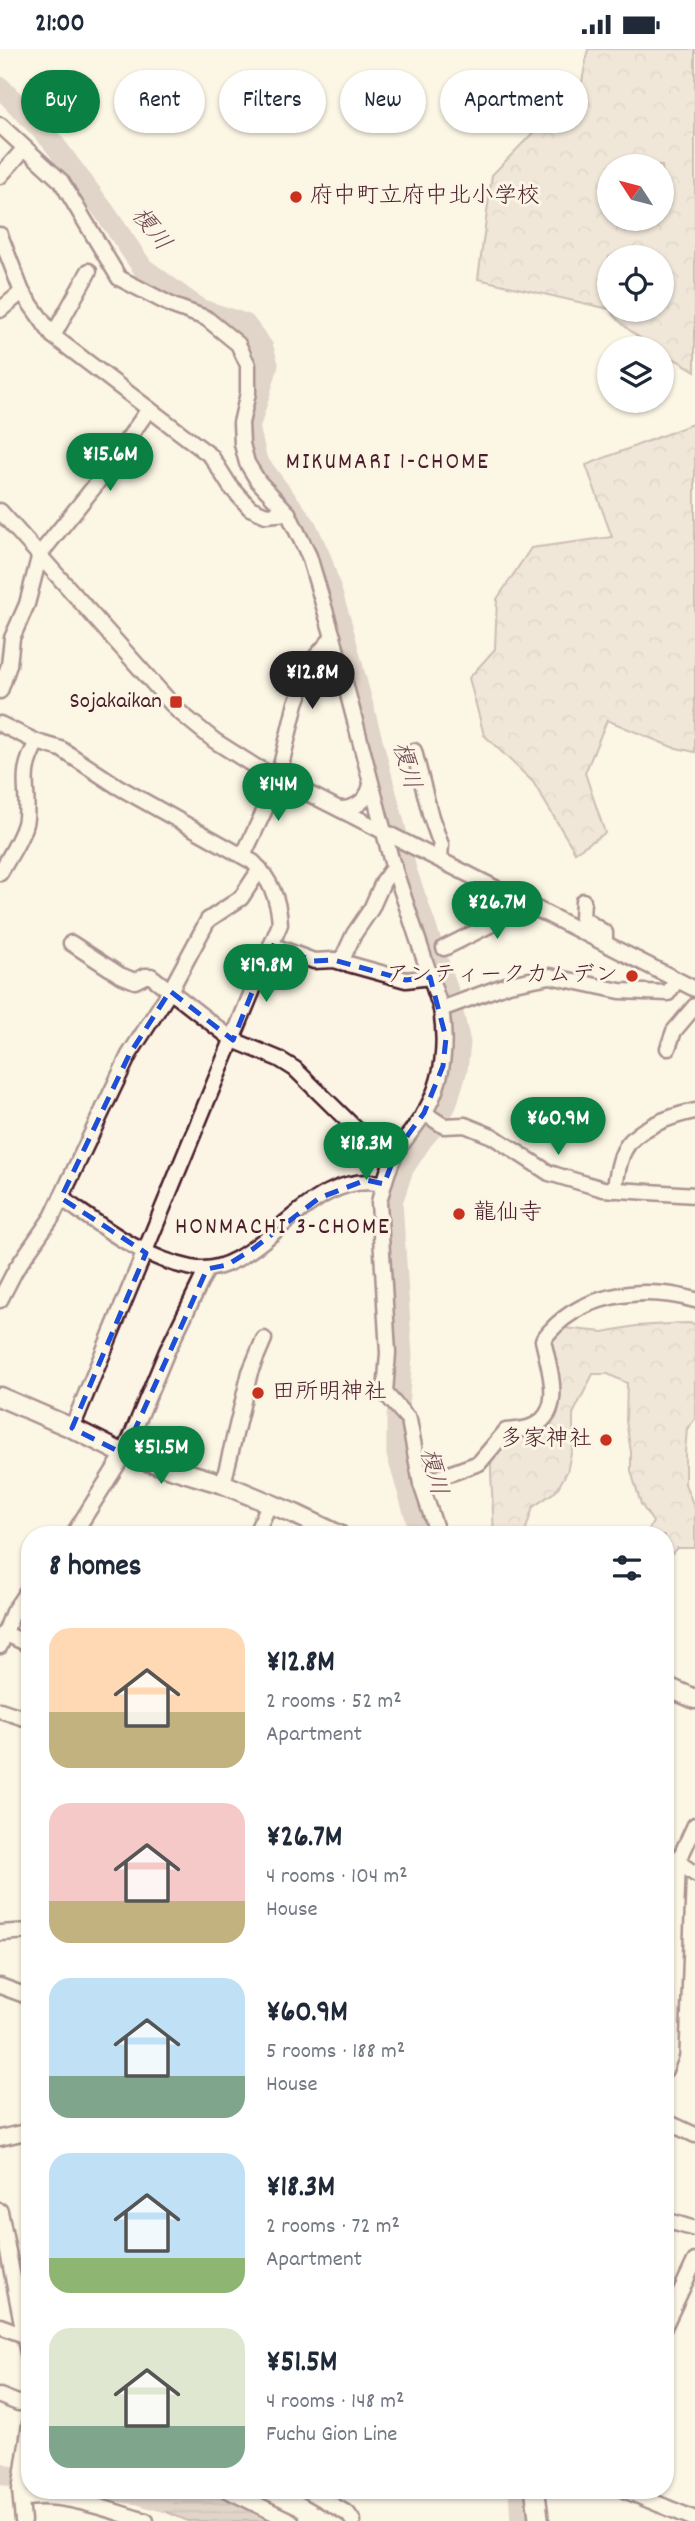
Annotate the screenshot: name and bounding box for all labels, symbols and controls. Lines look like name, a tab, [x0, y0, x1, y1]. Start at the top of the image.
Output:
text: 21:00	[35, 6, 85, 43]
chip: Buy	[21, 70, 100, 133]
chip: Rent	[114, 70, 205, 133]
chip: Filters	[219, 70, 326, 133]
chip: New	[340, 70, 426, 133]
chip: Apartment	[440, 70, 588, 133]
north arrow	[597, 154, 674, 231]
map controls	[597, 154, 674, 413]
place label: 府中町立府中北小学校	[310, 181, 540, 214]
marker: 府中町立府中北小学校	[288, 189, 304, 205]
water label: 榎川	[122, 201, 178, 259]
button: locate	[597, 245, 674, 322]
button: layers	[597, 336, 674, 413]
pin: ¥15.6M	[53, 433, 167, 493]
text: ¥15.6M	[82, 439, 138, 472]
district label: MIKUMARI 1-CHOME	[286, 446, 490, 480]
pin: ¥12.8M	[255, 651, 369, 711]
text: ¥12.8M	[286, 657, 338, 690]
place label: Sojakaikan	[70, 686, 162, 719]
marker: Sojakaikan	[168, 694, 184, 710]
water label: 榎川	[382, 738, 428, 794]
pin: ¥14M	[237, 763, 319, 823]
text: ¥14M	[258, 769, 298, 802]
pin: ¥26.7M	[440, 881, 554, 941]
text: ¥26.7M	[468, 887, 526, 920]
pin: ¥19.8M	[209, 944, 323, 1004]
text: ¥19.8M	[239, 950, 293, 983]
place label: アンティークカムデン	[386, 960, 618, 993]
marker: アンティークカムデン	[624, 968, 640, 984]
pin: ¥60.9M	[501, 1097, 615, 1157]
text: ¥60.9M	[527, 1103, 589, 1136]
pin: ¥18.3M	[309, 1123, 423, 1182]
text: ¥18.3M	[340, 1128, 392, 1161]
place label: 龍仙寺	[473, 1198, 542, 1231]
marker: 龍仙寺	[451, 1206, 467, 1222]
district label: HONMACHI 3-CHOME	[175, 1211, 391, 1245]
place label: 田所明神社	[272, 1377, 387, 1410]
marker: 田所明神社	[250, 1385, 266, 1401]
place label: 多家神社	[500, 1424, 592, 1457]
pin: ¥51.5M	[104, 1427, 218, 1486]
text: ¥51.5M	[134, 1432, 188, 1465]
marker: 多家神社	[598, 1432, 614, 1448]
water label: 榎川	[410, 1445, 454, 1499]
text: 8 homes	[49, 1547, 141, 1590]
icon: filters	[608, 1549, 646, 1587]
text: ¥12.8M	[266, 1643, 335, 1686]
icon: home	[105, 1656, 189, 1740]
text: 2 rooms · 52 m²	[266, 1686, 402, 1719]
text: Apartment	[266, 1719, 362, 1752]
text: ¥26.7M	[266, 1818, 342, 1861]
icon: home	[105, 1831, 189, 1915]
text: 4 rooms · 104 m²	[266, 1861, 408, 1894]
text: House	[266, 1894, 318, 1927]
text: ¥60.9M	[266, 1993, 348, 2036]
icon: home	[105, 2006, 189, 2090]
text: 5 rooms · 188 m²	[266, 2036, 405, 2069]
text: House	[266, 2069, 318, 2102]
text: ¥18.3M	[266, 2168, 335, 2211]
icon: home	[105, 2181, 189, 2265]
text: 2 rooms · 72 m²	[266, 2211, 400, 2244]
text: Apartment	[266, 2244, 362, 2277]
text: ¥51.5M	[266, 2343, 337, 2386]
icon: home	[105, 2356, 189, 2440]
text: 4 rooms · 148 m²	[266, 2386, 404, 2419]
text: Fuchu Gion Line	[266, 2419, 397, 2452]

